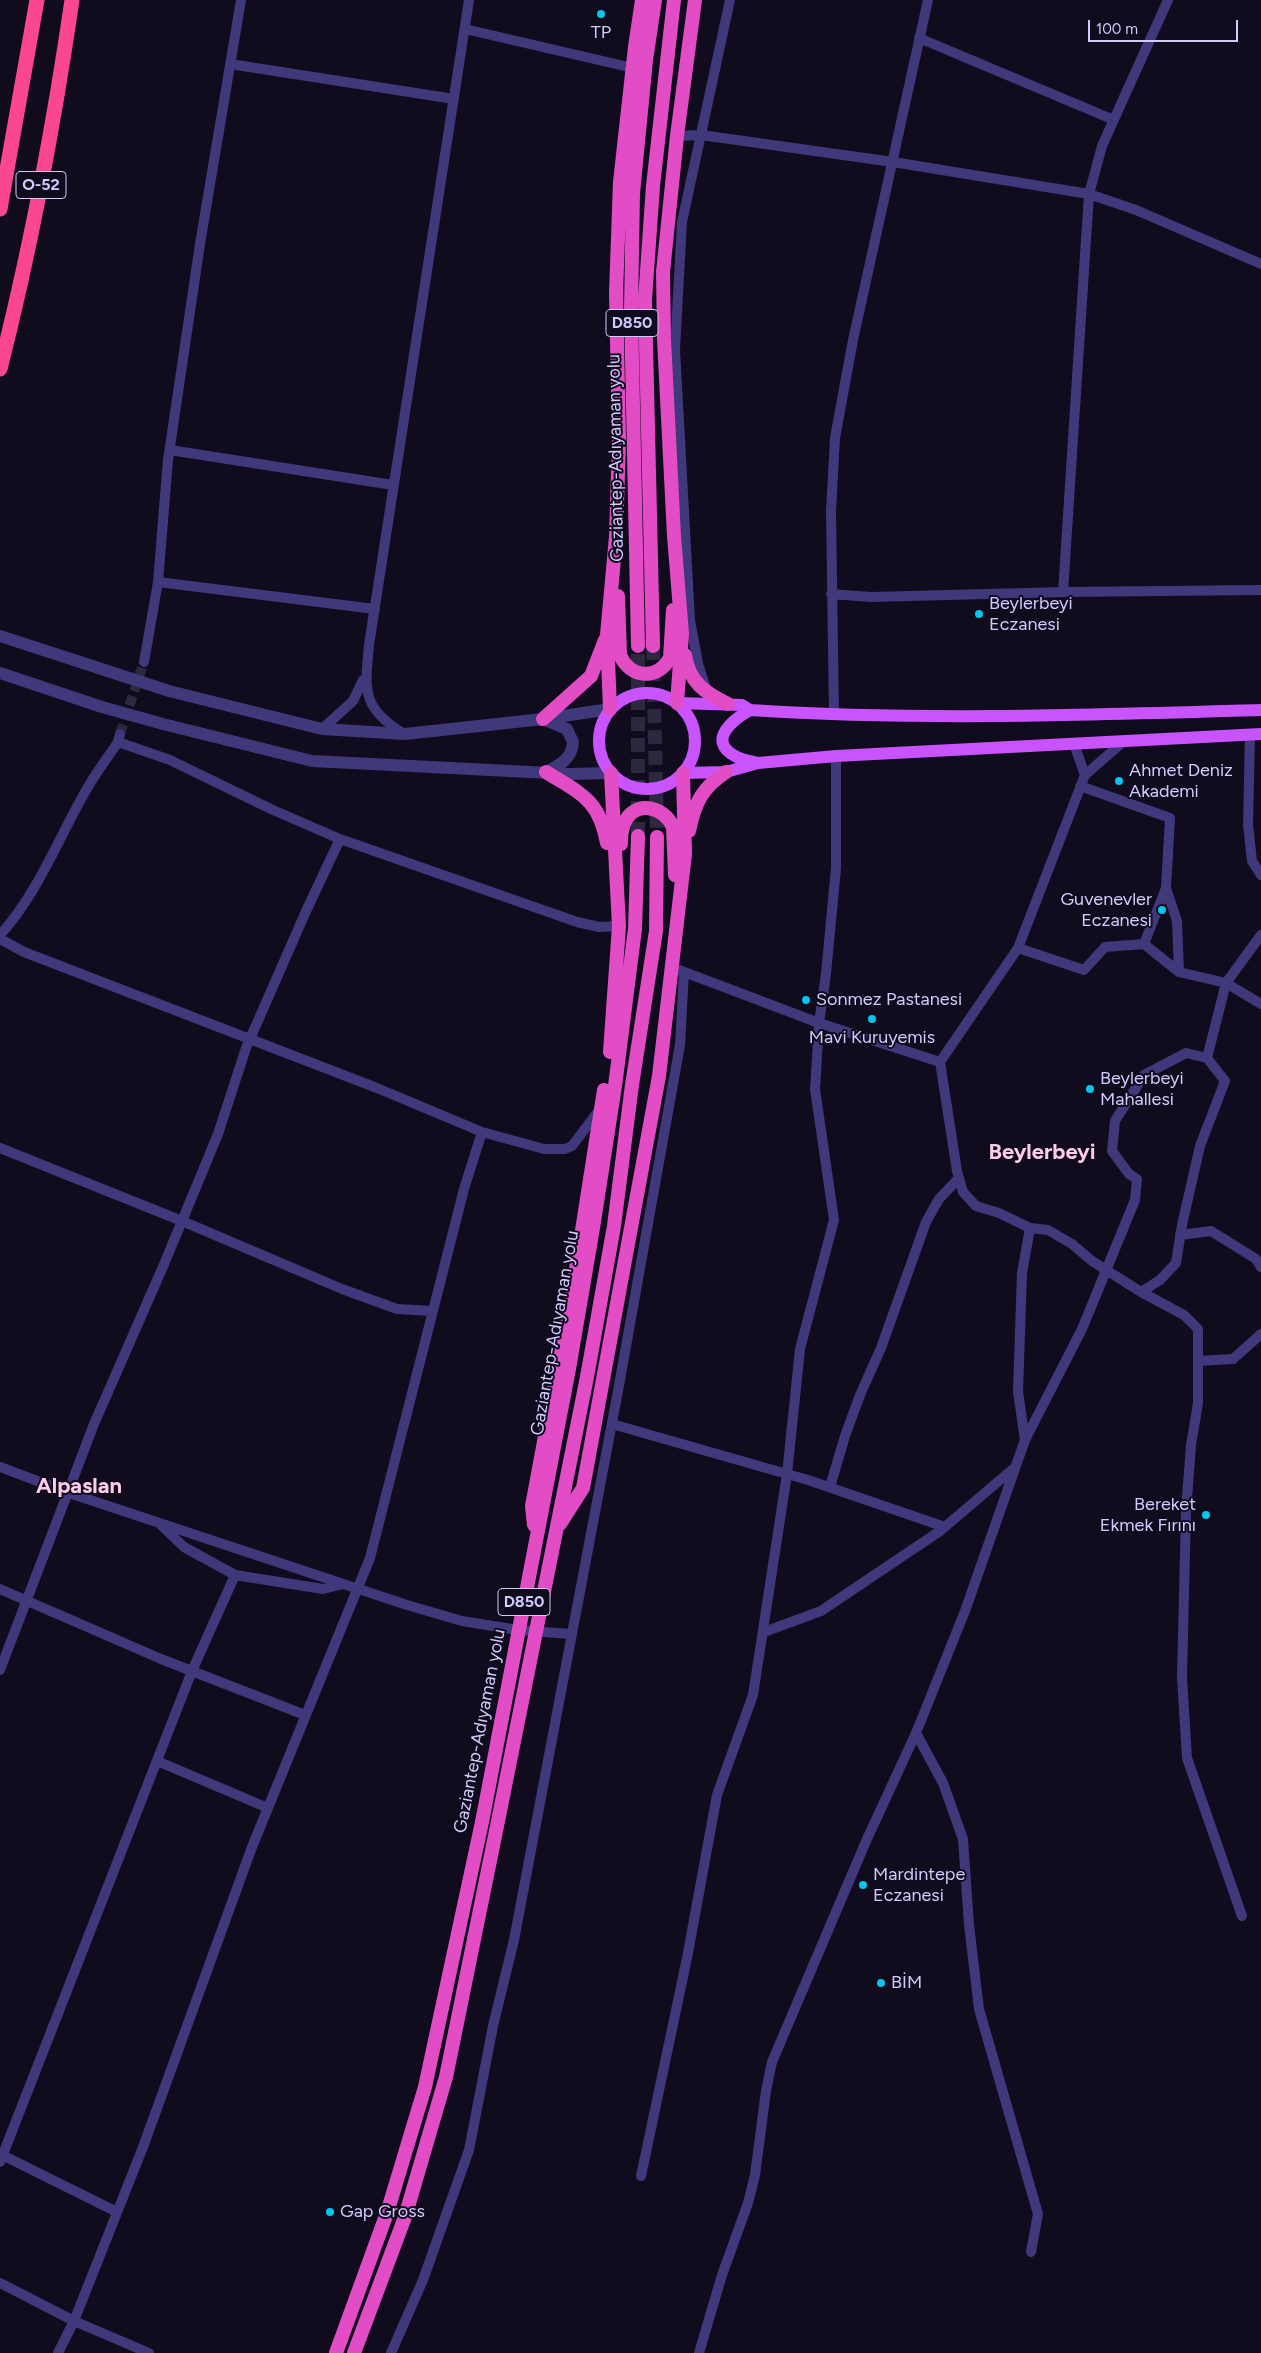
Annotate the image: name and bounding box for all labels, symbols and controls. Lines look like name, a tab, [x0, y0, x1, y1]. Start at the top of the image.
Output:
marker: TP	[595, 8, 607, 20]
scale bar	[1091, 10, 1241, 42]
text: 100 m	[1096, 20, 1138, 38]
place label: TP	[591, 22, 611, 44]
road number: O-52	[16, 172, 66, 198]
road number: D850	[606, 309, 658, 336]
street label: Gaziantep-Adıyaman yolu	[603, 354, 629, 562]
place label: Beylerbeyi Eczanesi	[989, 593, 1073, 636]
marker: Beylerbeyi Eczanesi	[973, 608, 985, 620]
place label: Ahmet Deniz Akademi	[1129, 760, 1233, 802]
marker: Ahmet Deniz Akademi	[1113, 775, 1125, 787]
place label: Guvenevler Eczanesi	[1060, 889, 1152, 932]
marker: Guvenevler Eczanesi	[1156, 904, 1168, 916]
place label: Sonmez Pastanesi	[816, 989, 962, 1011]
marker: Sonmez Pastanesi	[800, 994, 812, 1006]
marker: Mavi Kuruyemis	[866, 1013, 878, 1025]
place label: Mavi Kuruyemis	[809, 1027, 935, 1049]
place label: Beylerbeyi Mahallesi	[1100, 1068, 1184, 1110]
marker: Beylerbeyi Mahallesi	[1084, 1083, 1096, 1095]
district label: Beylerbeyi	[988, 1140, 1096, 1166]
street label: Gaziantep-Adıyaman yolu	[526, 1229, 584, 1437]
district label: Alpaslan	[36, 1474, 122, 1500]
place label: Bereket Ekmek Fırını	[1100, 1494, 1196, 1536]
marker: Bereket Ekmek Fırını	[1200, 1509, 1212, 1521]
road number: D850	[498, 1588, 550, 1615]
street label: Gaziantep-Adıyaman yolu	[450, 1627, 510, 1835]
place label: Mardintepe Eczanesi	[873, 1864, 965, 1906]
marker: Mardintepe Eczanesi	[857, 1879, 869, 1891]
place label: BİM	[891, 1972, 922, 1994]
marker: BİM	[875, 1977, 887, 1989]
place label: Gap Gross	[340, 2201, 425, 2223]
marker: Gap Gross	[324, 2206, 336, 2218]

